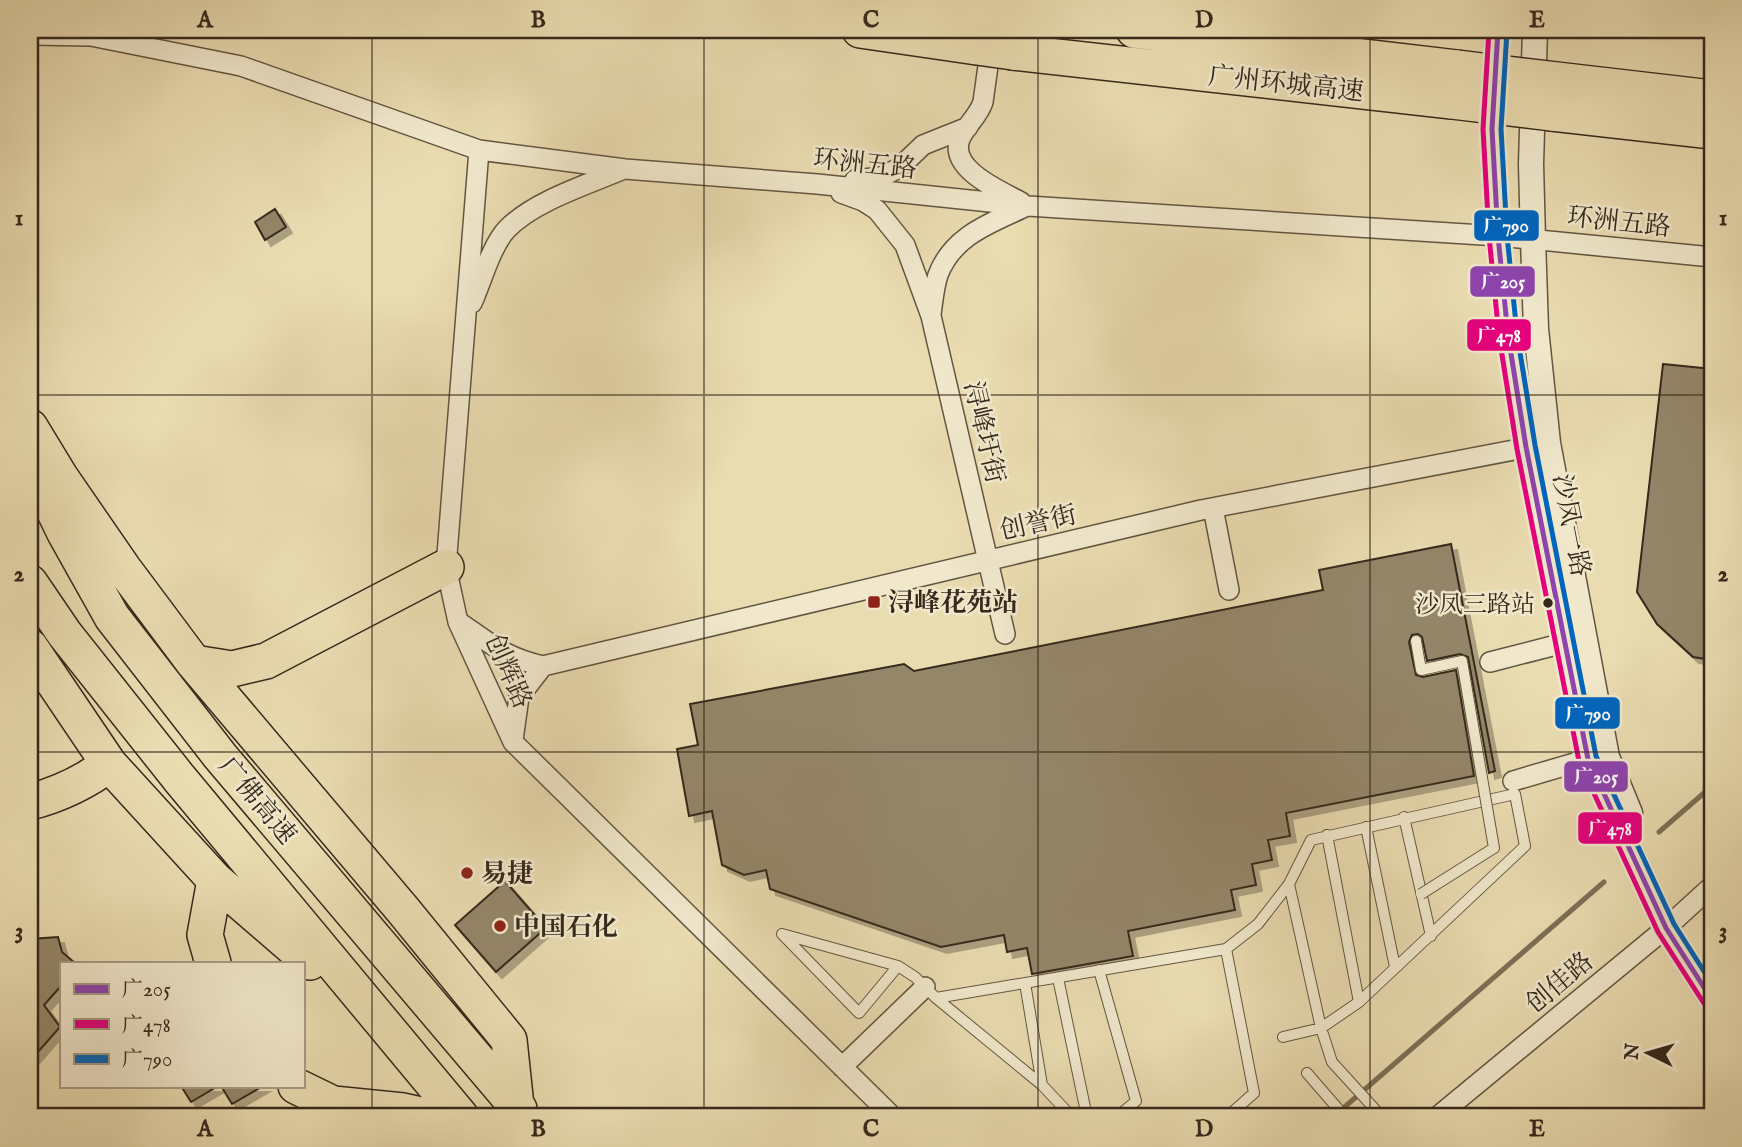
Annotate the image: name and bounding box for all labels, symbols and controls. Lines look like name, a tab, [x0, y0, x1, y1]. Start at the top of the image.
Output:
text: A	[196, 6, 214, 35]
text: B	[530, 6, 546, 35]
text: C	[863, 6, 880, 35]
text: D	[1195, 6, 1213, 35]
text: E	[1529, 6, 1545, 35]
street label: 广州环城高速	[1207, 60, 1365, 109]
street label: 环洲五路	[811, 143, 918, 186]
street label: 环洲五路	[1565, 201, 1672, 244]
text: 1	[15, 204, 23, 233]
text: 1	[1719, 204, 1727, 233]
line badge: 广790	[1473, 209, 1540, 242]
text: 广790	[1483, 215, 1529, 239]
line badge: 广205	[1469, 265, 1536, 298]
text: 广205	[1481, 271, 1525, 295]
line badge: 广478	[1466, 318, 1532, 352]
text: 广478	[1477, 325, 1521, 349]
street label: 浔峰圩街	[956, 378, 1011, 487]
street label: 沙凤一路	[1544, 471, 1597, 579]
street label: 创誉街	[997, 499, 1080, 548]
text: 2	[14, 560, 25, 589]
text: 2	[1718, 560, 1729, 589]
place label: 浔峰花苑站	[888, 587, 1018, 620]
place label: 沙凤三路站	[1415, 590, 1535, 621]
marker: 浔峰花苑站	[866, 594, 882, 610]
marker: 沙凤三路站	[1541, 596, 1555, 610]
street label: 创辉路	[477, 629, 539, 714]
line badge: 广790	[1554, 696, 1621, 730]
text: 广790	[1565, 703, 1611, 727]
street label: 广佛高速	[211, 751, 303, 851]
line badge: 广205	[1563, 760, 1629, 793]
text: 广205	[1574, 766, 1618, 790]
line badge: 广478	[1577, 811, 1643, 845]
text: 广478	[1588, 818, 1632, 842]
place label: 易捷	[481, 858, 533, 891]
marker: 易捷	[459, 865, 475, 881]
place label: 中国石化	[514, 911, 618, 944]
text: 3	[15, 917, 23, 946]
text: 3	[1719, 917, 1727, 946]
marker: 中国石化	[492, 918, 508, 934]
street label: 创佳路	[1519, 945, 1600, 1021]
legend	[60, 962, 304, 1088]
text: 广205	[122, 977, 171, 1004]
text: 广478	[122, 1013, 171, 1040]
north arrow	[1612, 1018, 1682, 1088]
text: N	[1620, 1042, 1646, 1062]
text: 广790	[122, 1047, 172, 1074]
text: A	[196, 1115, 214, 1144]
text: B	[530, 1115, 546, 1144]
text: C	[863, 1115, 880, 1144]
text: D	[1195, 1115, 1213, 1144]
text: E	[1529, 1115, 1545, 1144]

